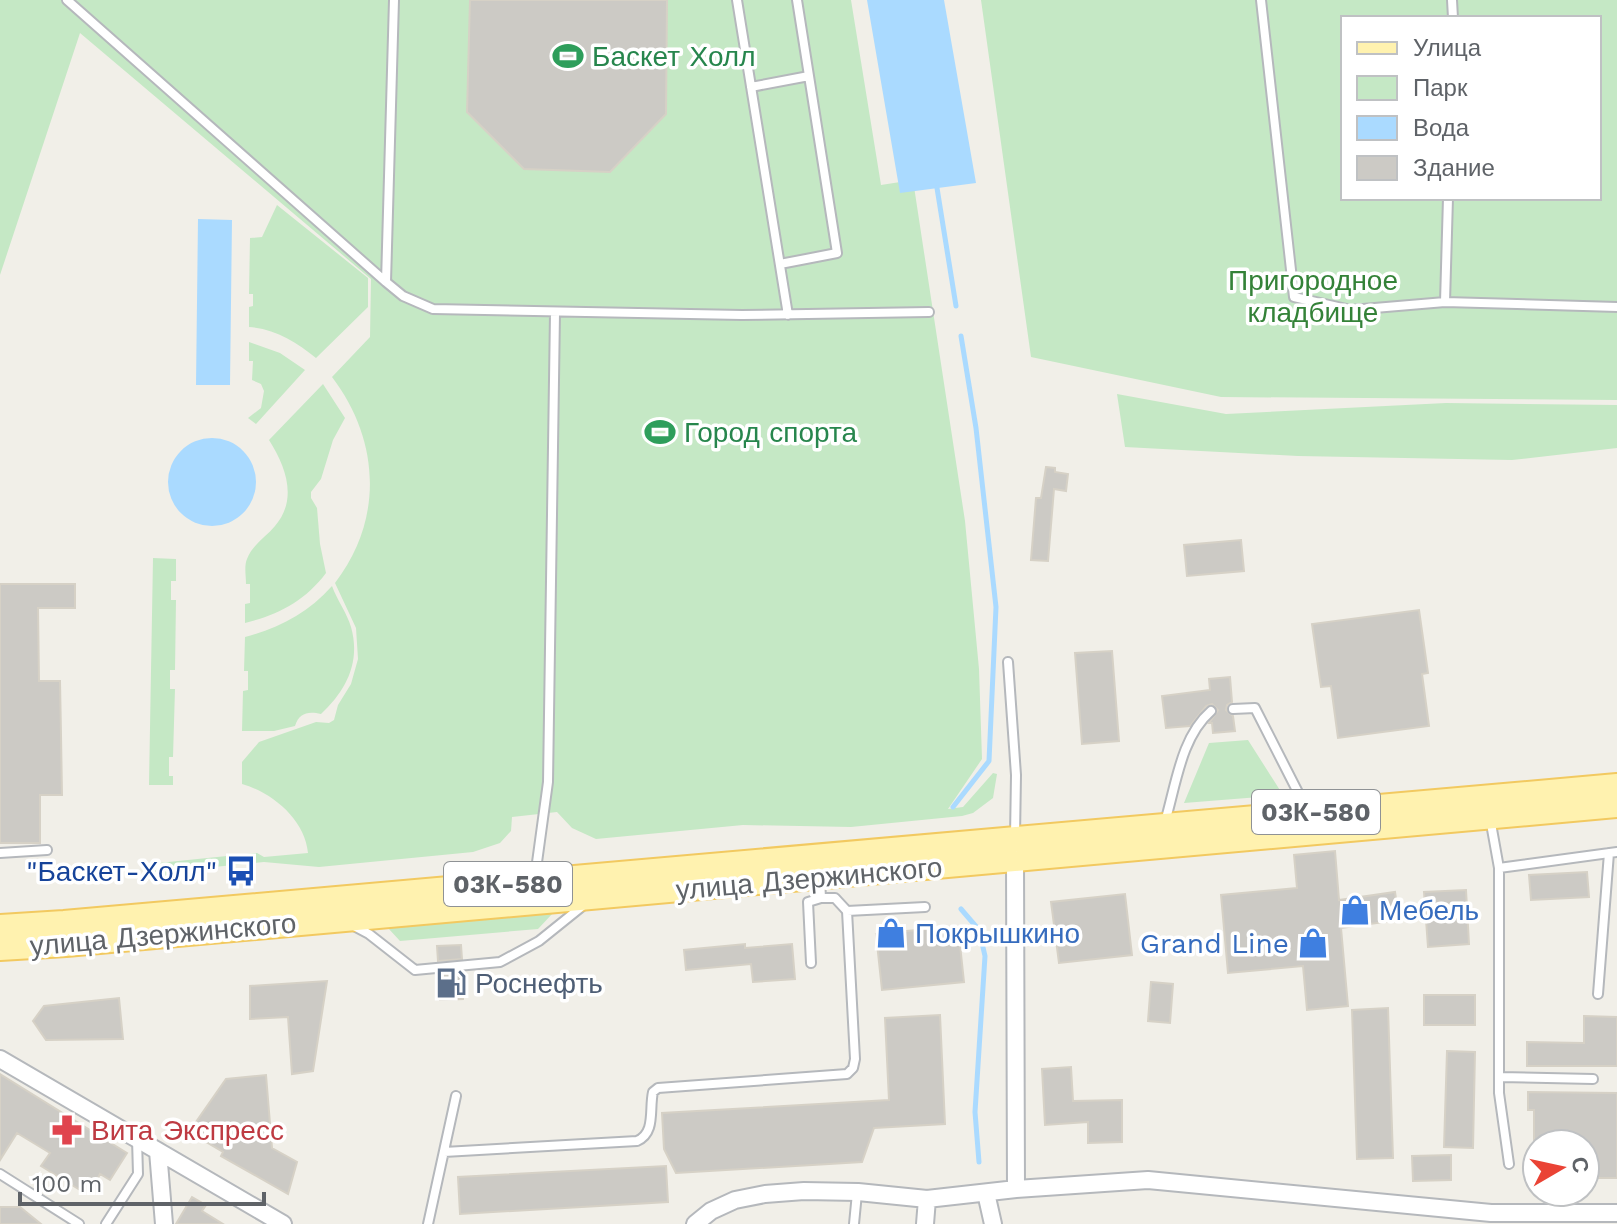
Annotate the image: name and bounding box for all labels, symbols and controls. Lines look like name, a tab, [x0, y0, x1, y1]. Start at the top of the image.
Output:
legend	[1341, 16, 1601, 200]
text: Улица	[1413, 34, 1482, 62]
sports icon: Баскет Холл	[551, 39, 585, 73]
place label: Баскет Холл	[592, 40, 756, 73]
text: Парк	[1413, 74, 1468, 102]
text: Вода	[1413, 114, 1470, 142]
text: Здание	[1413, 154, 1495, 182]
park label: Пригородное кладбище	[1228, 264, 1398, 329]
sports icon: Город спорта	[643, 415, 677, 449]
place label: Город спорта	[684, 416, 857, 449]
road number: 03К-580	[1252, 790, 1380, 834]
street label: улица Дзержинского	[674, 850, 944, 907]
bus stop icon: "Баскет-Холл"	[224, 854, 258, 888]
place label: "Баскет-Холл"	[26, 855, 217, 888]
road number: 03К-580	[444, 862, 572, 906]
shop icon: Мебель	[1338, 893, 1372, 927]
place label: Мебель	[1379, 894, 1479, 927]
street label: улица Дзержинского	[28, 906, 298, 963]
shop icon: Покрышкино	[874, 916, 908, 950]
place label: Покрышкино	[915, 917, 1080, 950]
shop icon: Grand Line	[1296, 926, 1330, 960]
place label: Grand Line	[1140, 927, 1289, 960]
fuel station icon: Роснефть	[434, 966, 468, 1000]
place label: Роснефть	[475, 967, 603, 1000]
pharmacy icon: Вита Экспресс	[50, 1113, 84, 1147]
place label: Вита Экспресс	[91, 1114, 284, 1147]
north arrow	[1521, 1128, 1601, 1208]
text: С	[1567, 1155, 1594, 1175]
scale bar	[20, 1156, 264, 1206]
text: 100 m	[32, 1170, 102, 1198]

